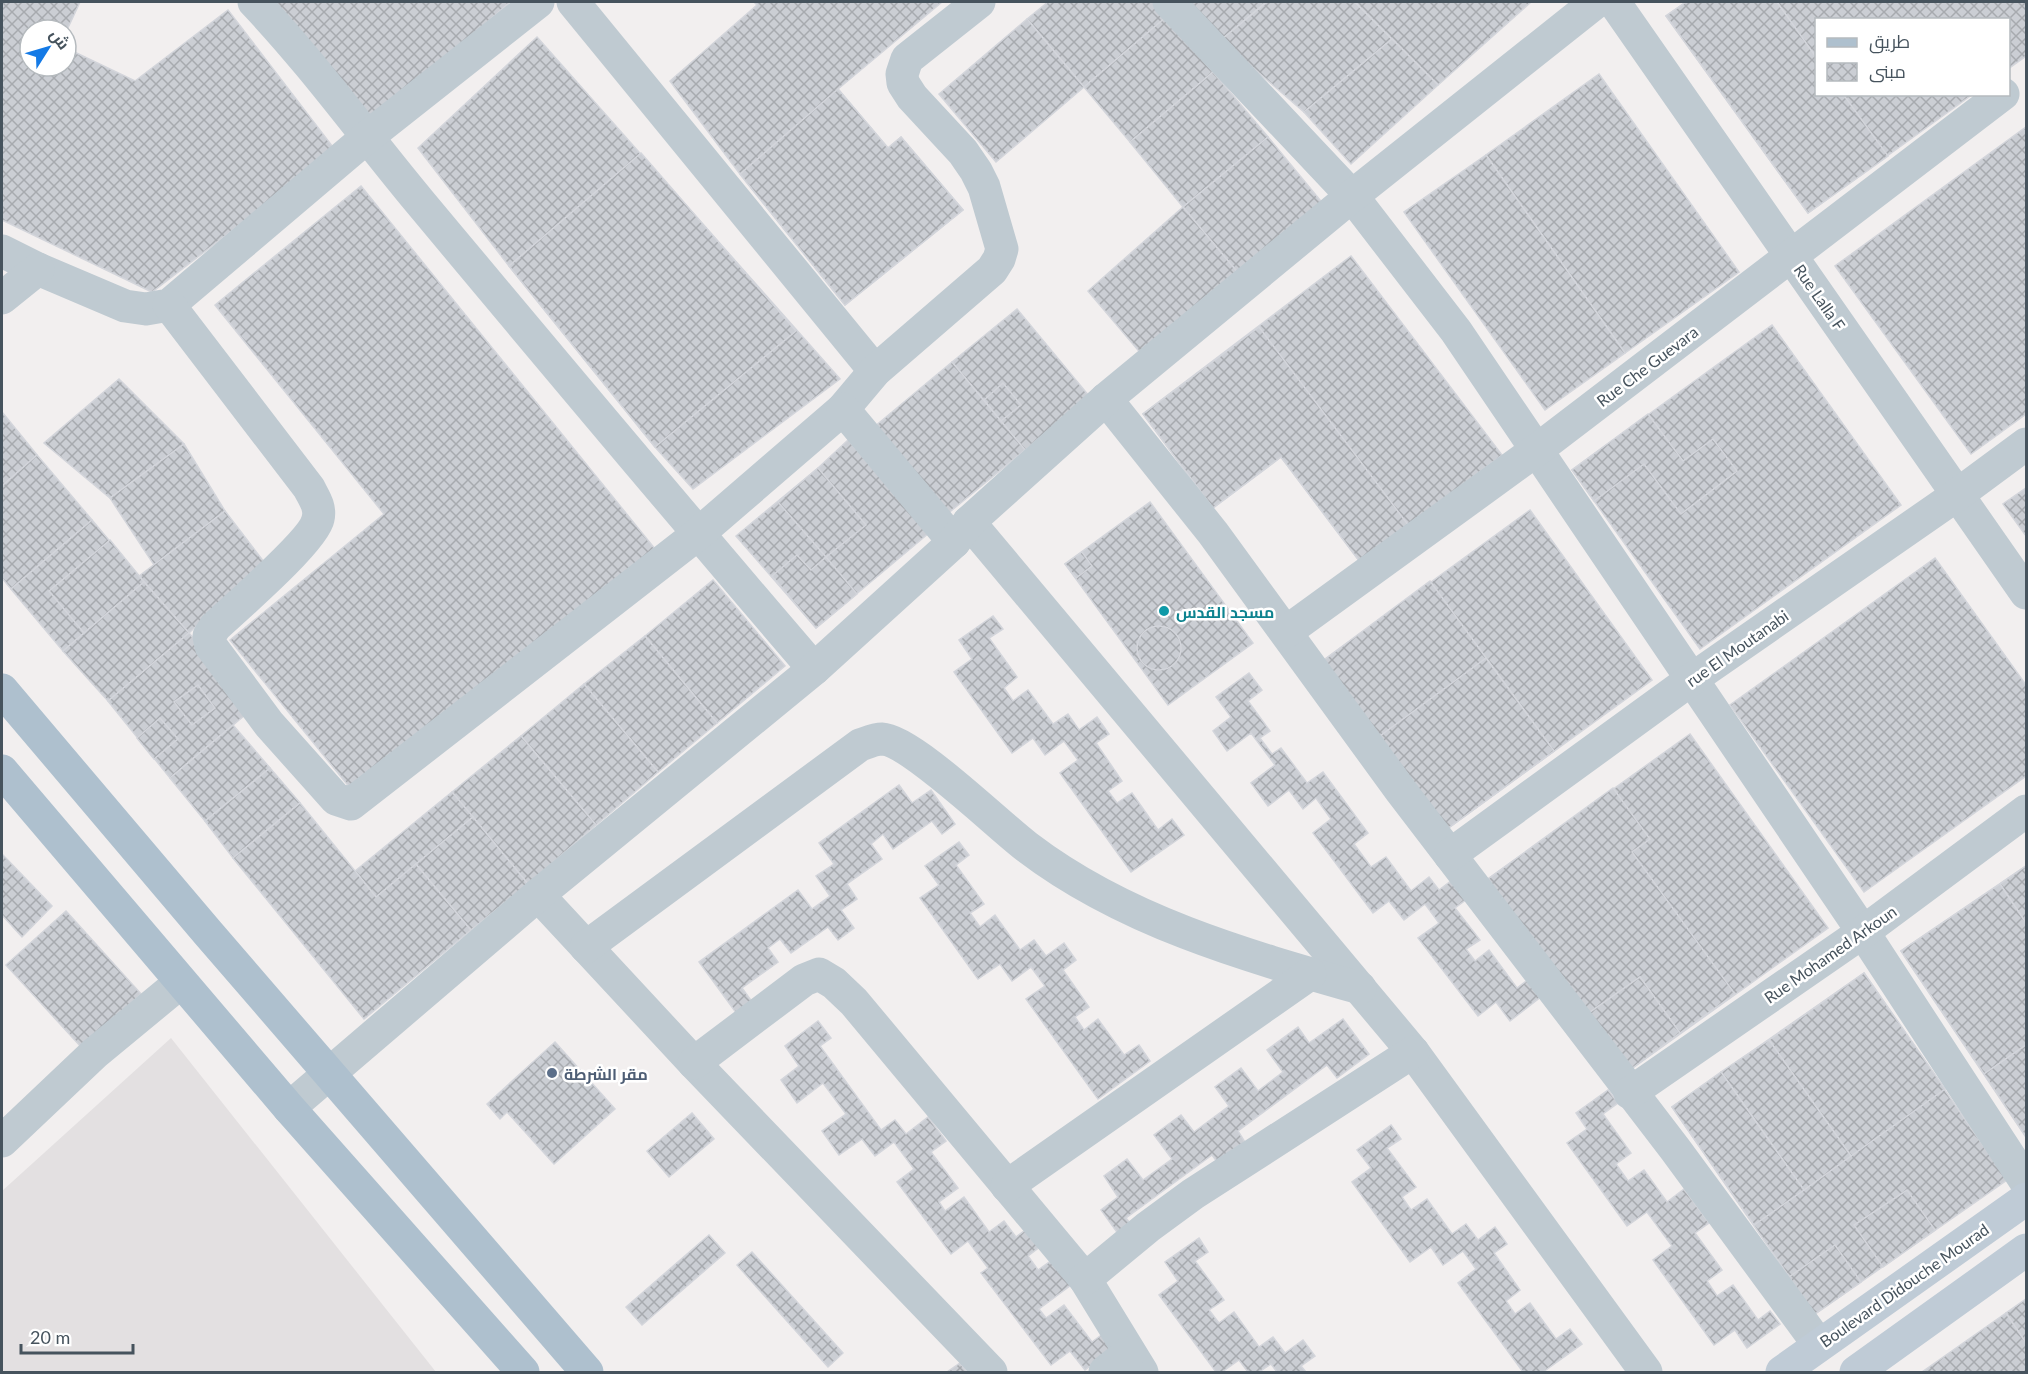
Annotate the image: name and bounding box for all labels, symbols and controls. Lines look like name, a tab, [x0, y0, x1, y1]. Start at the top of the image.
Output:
north arrow	[18, 18, 78, 78]
legend	[1815, 18, 2010, 96]
text: ش	[46, 25, 74, 53]
text: طريق	[1869, 30, 1910, 54]
text: مبنى	[1869, 60, 1906, 83]
street label: Rue Lalla F	[1790, 260, 1850, 334]
street label: Rue Che Guevara	[1593, 322, 1701, 410]
place label: مسجد القدس	[1176, 602, 1274, 622]
marker: مسجد القدس	[1157, 604, 1171, 618]
street label: rue El Moutanabi	[1682, 606, 1792, 690]
street label: Rue Mohamed Arkoun	[1760, 901, 1900, 1007]
place label: مقر الشرطة	[564, 1064, 648, 1084]
marker: مقر الشرطة	[545, 1066, 559, 1080]
street label: Boulevard Didouche Mourad	[1816, 1219, 1992, 1351]
scale bar	[21, 1317, 134, 1355]
text: 20 m	[30, 1326, 70, 1348]

